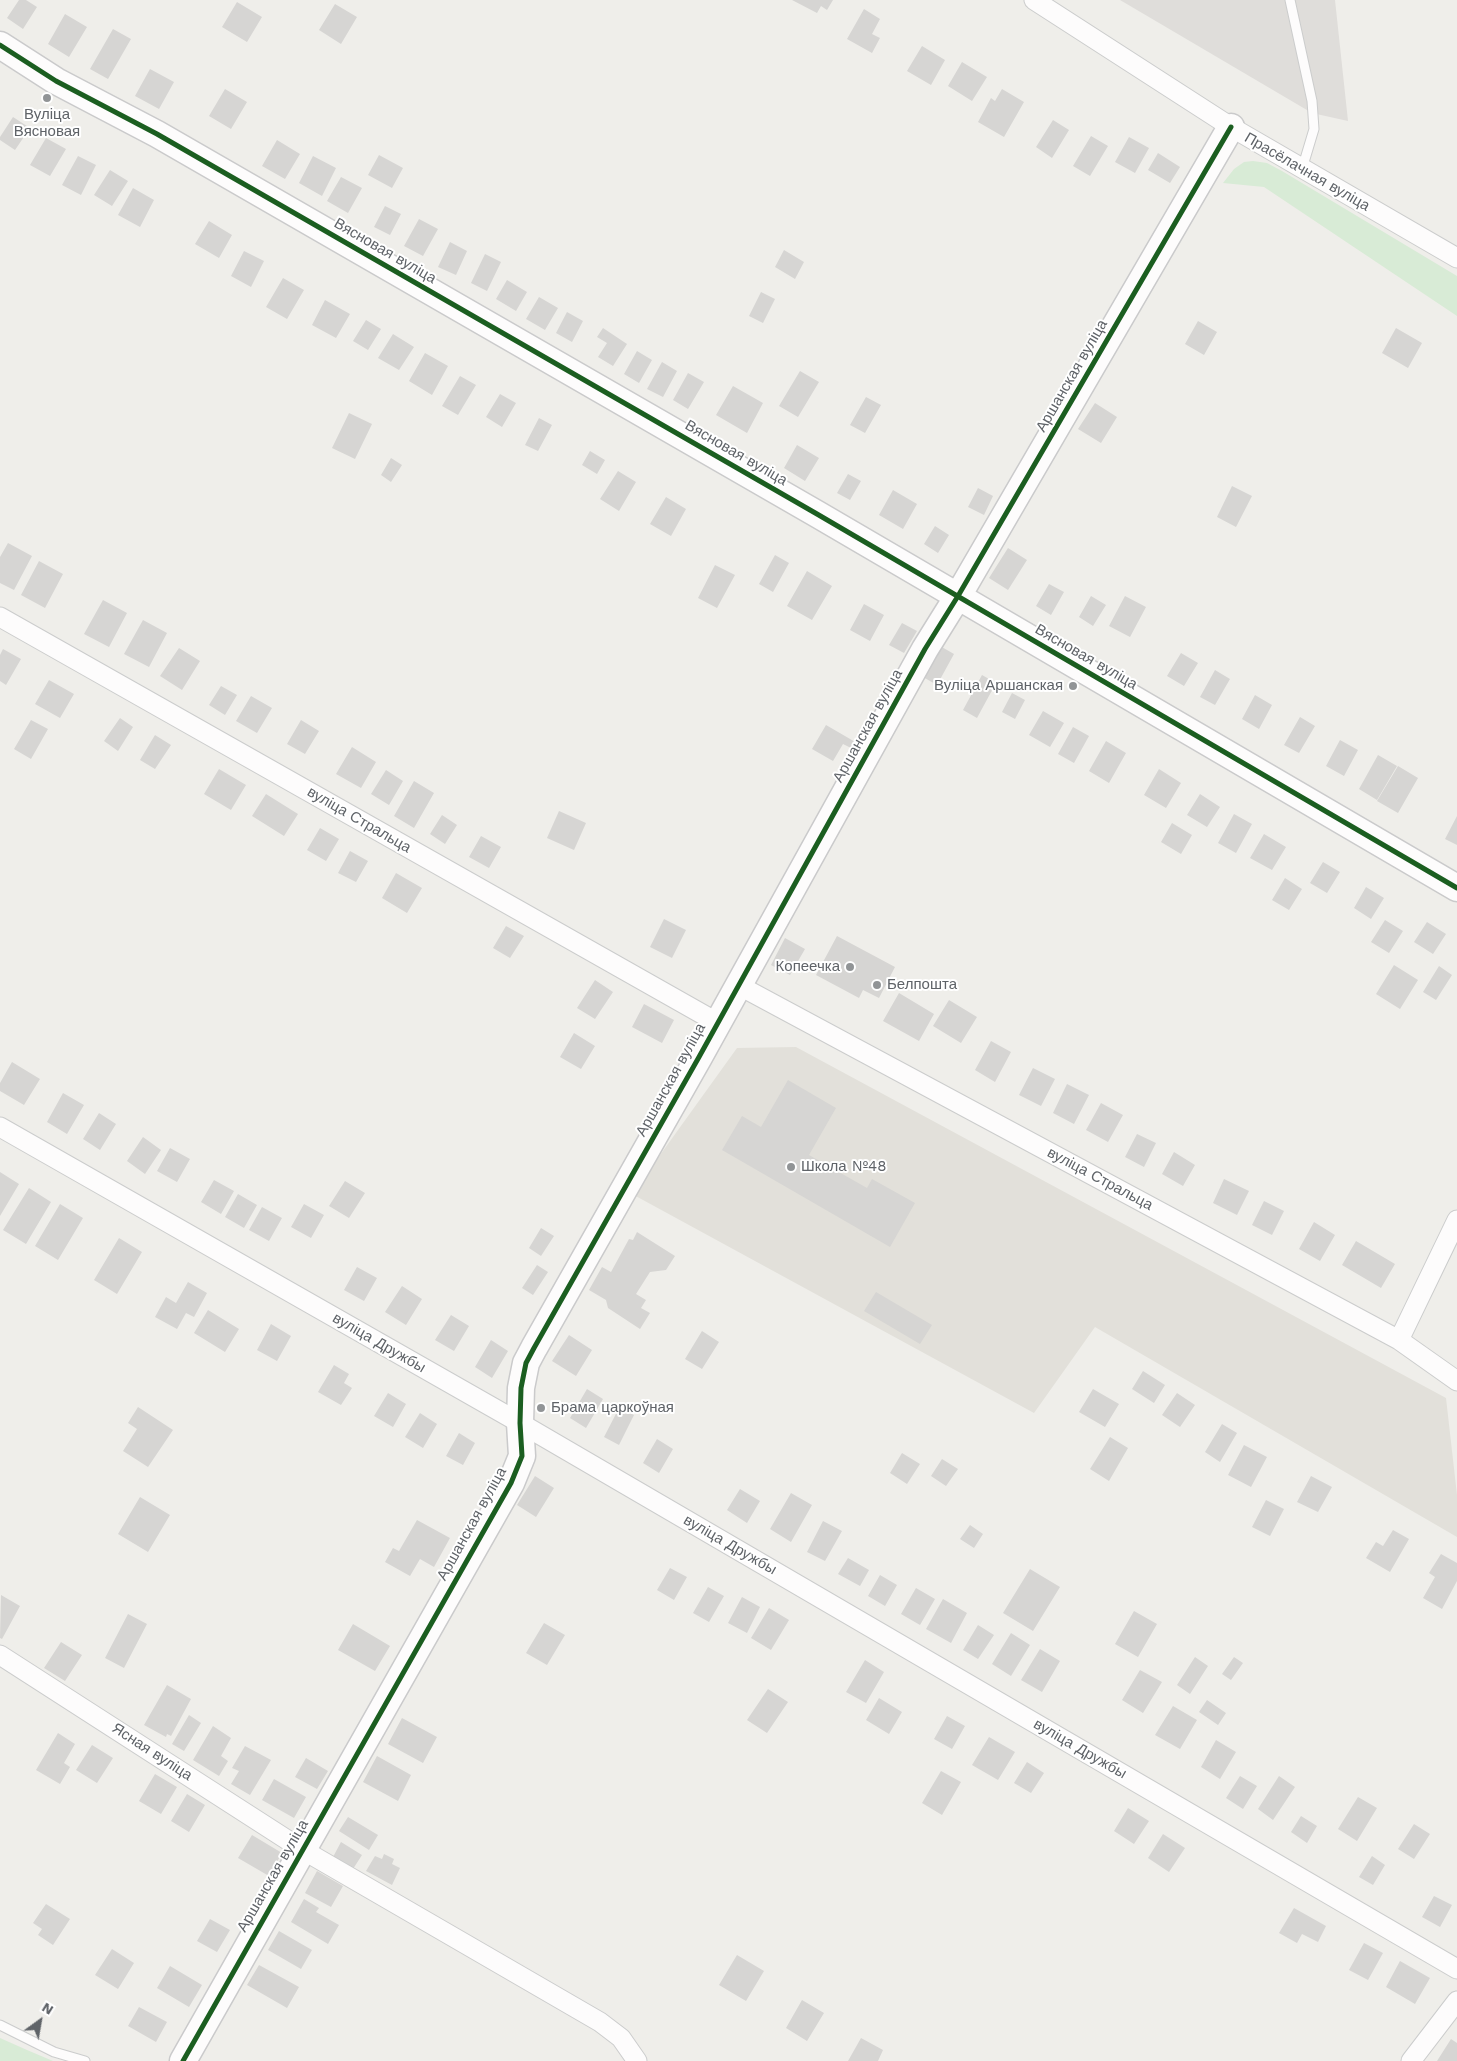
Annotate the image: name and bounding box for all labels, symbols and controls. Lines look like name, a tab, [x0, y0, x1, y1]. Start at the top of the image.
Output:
marker: Вуліца Вясновая	[41, 92, 53, 104]
place label: Вуліца Вясновая	[14, 106, 80, 141]
street label: Прасёлачная вуліца	[1241, 129, 1373, 215]
street label: Вясновая вуліца	[331, 214, 439, 288]
street label: Аршанская вуліца	[1033, 317, 1111, 435]
street label: Вясновая вуліца	[682, 416, 790, 490]
street label: Вясновая вуліца	[1032, 620, 1140, 694]
street label: Аршанская вуліца	[829, 666, 907, 786]
place label: Вуліца Аршанская	[934, 677, 1063, 695]
marker: Вуліца Аршанская	[1067, 680, 1079, 692]
street label: вуліца Стральца	[304, 783, 414, 857]
place label: Копеечка	[776, 958, 840, 976]
marker: Копеечка	[844, 961, 856, 973]
place label: Белпошта	[887, 976, 957, 994]
marker: Белпошта	[871, 979, 883, 991]
street label: Аршанская вуліца	[632, 1020, 710, 1140]
street label: вуліца Стральца	[1044, 1144, 1156, 1214]
place label: Школа №48	[801, 1158, 887, 1176]
marker: Школа №48	[785, 1161, 797, 1173]
street label: вуліца Дружбы	[329, 1309, 429, 1377]
place label: Брама царкоўная	[551, 1399, 674, 1417]
marker: Брама царкоўная	[535, 1402, 547, 1414]
street label: Аршанская вуліца	[433, 1464, 511, 1584]
street label: вуліца Дружбы	[680, 1511, 780, 1579]
street label: вуліца Дружбы	[1030, 1715, 1130, 1783]
street label: Ясная вуліца	[109, 1719, 195, 1785]
street label: Аршанская вуліца	[234, 1817, 312, 1935]
north arrow	[15, 1996, 65, 2046]
text: N	[39, 1999, 57, 2018]

